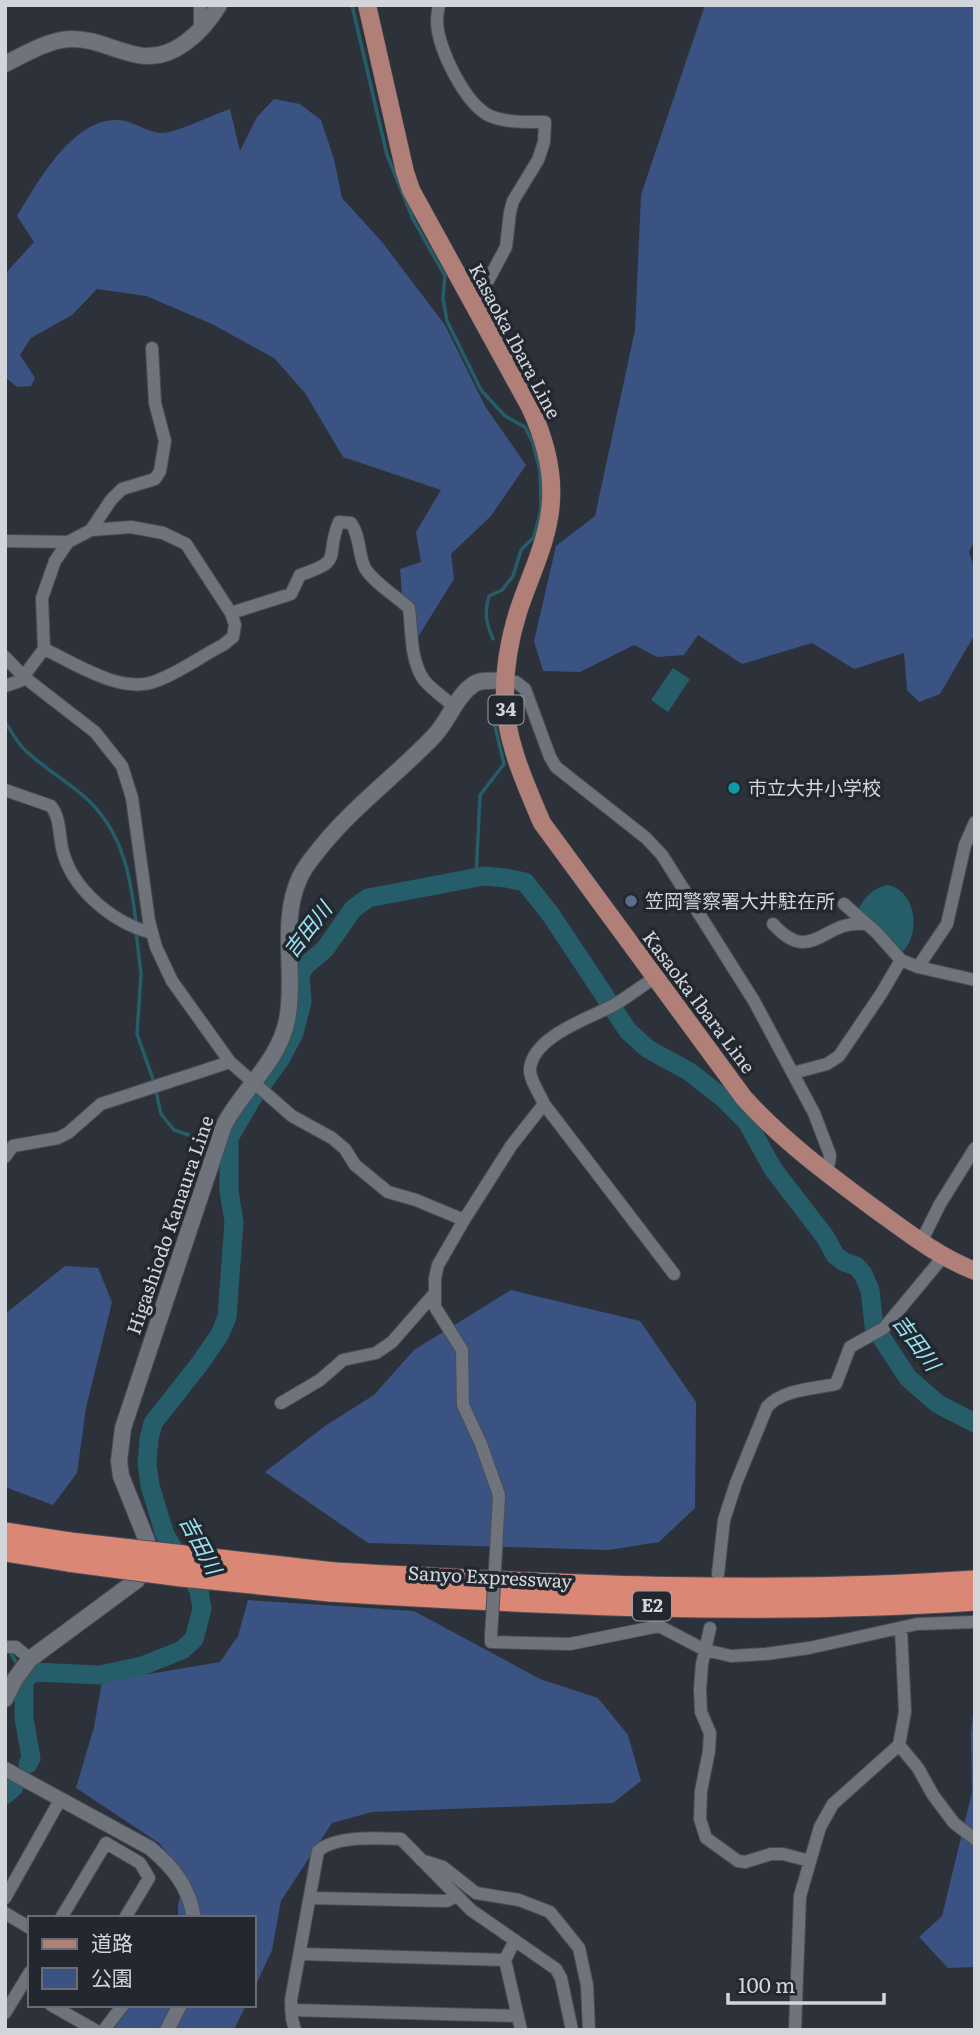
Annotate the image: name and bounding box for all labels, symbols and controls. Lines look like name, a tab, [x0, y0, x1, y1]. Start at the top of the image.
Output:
street label: Kasaoka Ibara Line	[463, 258, 569, 423]
road number: 34	[489, 696, 524, 724]
place label: 市立大井小学校	[748, 773, 881, 801]
marker: 市立大井小学校	[726, 780, 742, 796]
place label: 笠岡警察署大井駐在所	[645, 886, 835, 914]
water label: 吉田川	[274, 893, 339, 963]
marker: 笠岡警察署大井駐在所	[623, 893, 639, 909]
street label: Kasaoka Ibara Line	[637, 924, 763, 1079]
street label: Higashiodo Kanaura Line	[118, 1111, 220, 1338]
water label: 吉田川	[887, 1307, 950, 1378]
water label: 吉田川	[174, 1509, 232, 1581]
street label: Sanyo Expressway	[407, 1558, 573, 1594]
road number: E2	[633, 1591, 671, 1620]
legend	[28, 1916, 256, 2007]
text: 道路	[91, 1926, 133, 1957]
text: 公園	[91, 1961, 133, 1992]
scale bar	[728, 1962, 884, 2006]
text: 100 m	[738, 1968, 795, 1999]

